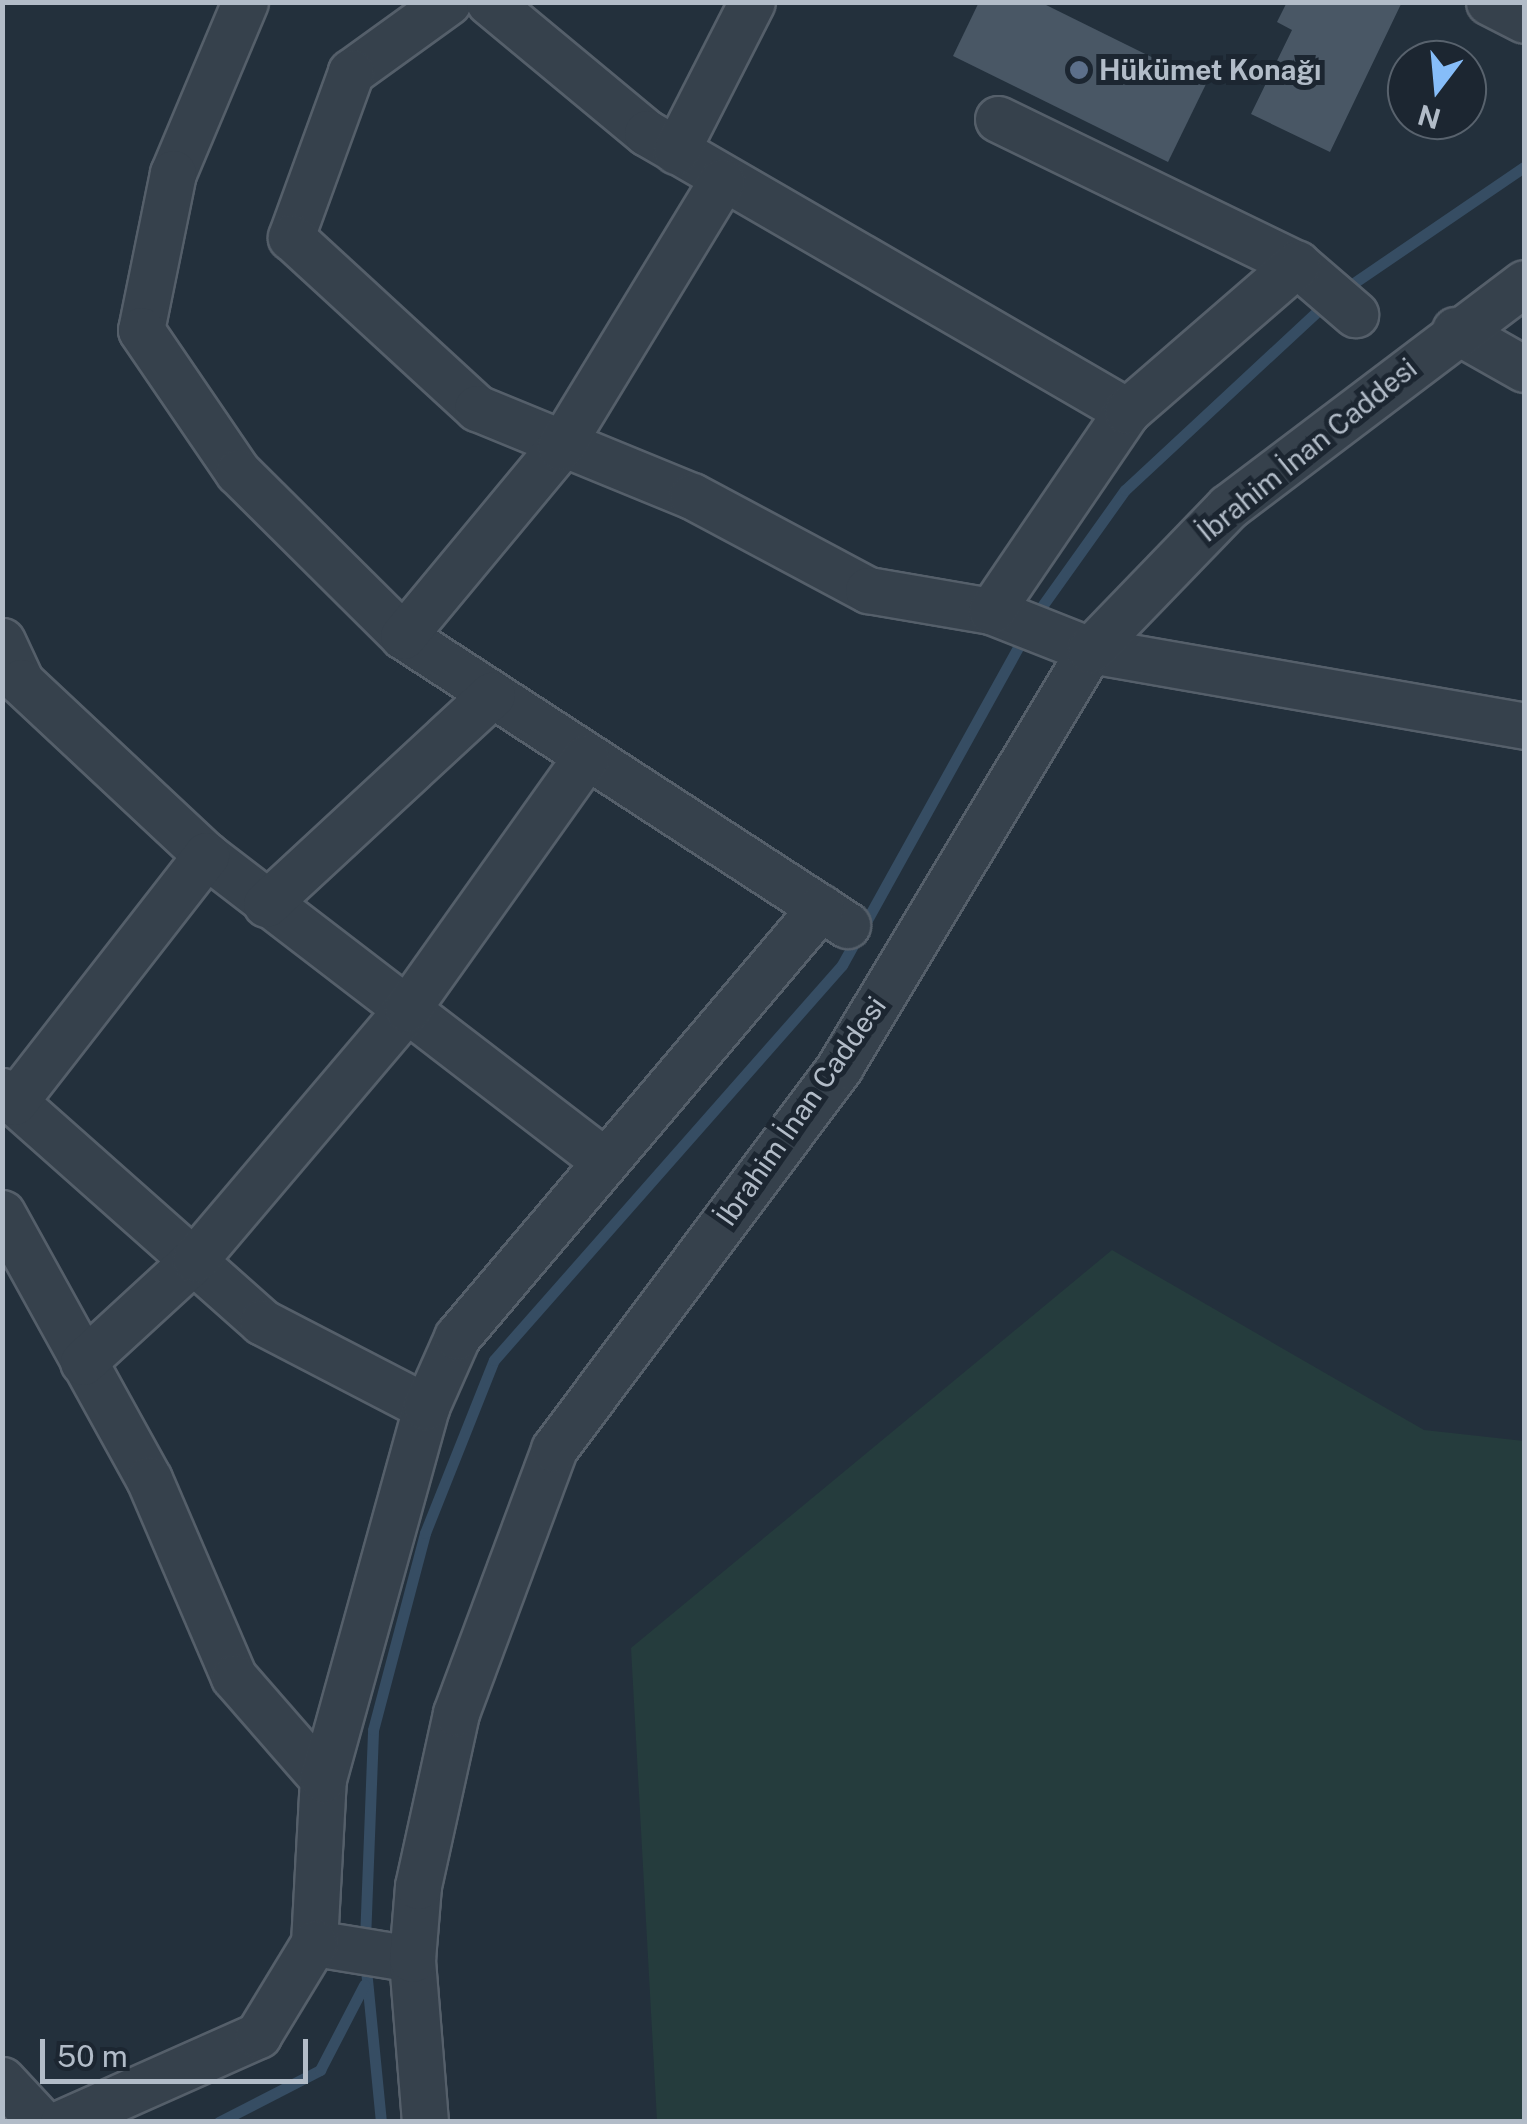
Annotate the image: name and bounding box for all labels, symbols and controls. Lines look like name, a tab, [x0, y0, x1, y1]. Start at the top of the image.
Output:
north arrow	[1387, 40, 1487, 140]
place label: Hükümet Konağı	[1099, 53, 1321, 87]
marker: Hükümet Konağı	[1068, 59, 1090, 81]
text: N	[1414, 99, 1444, 136]
street label: İbrahim İnan Caddesi	[1191, 351, 1423, 549]
street label: İbrahim İnan Caddesi	[709, 990, 893, 1232]
scale bar	[45, 2019, 312, 2081]
text: 50 m	[57, 2038, 128, 2074]

